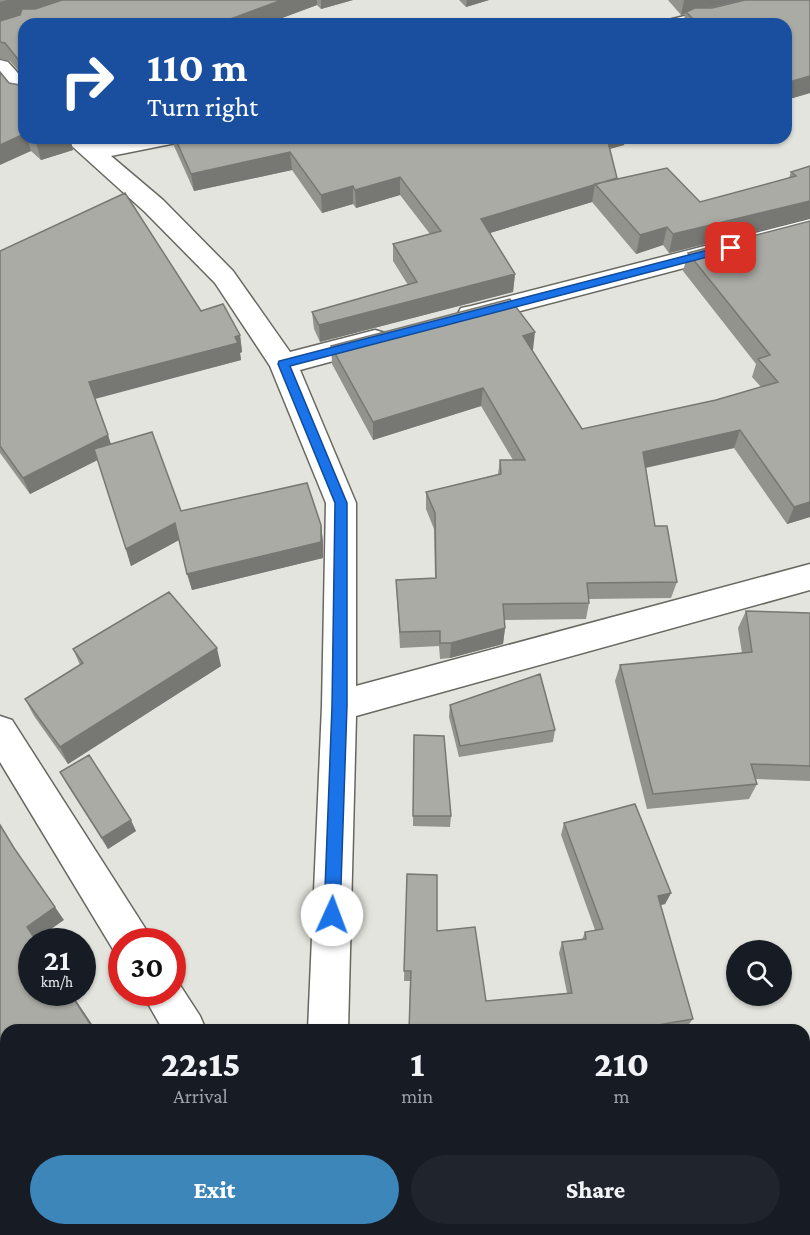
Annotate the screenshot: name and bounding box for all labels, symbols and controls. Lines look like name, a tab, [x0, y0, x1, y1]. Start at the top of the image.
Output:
icon: right	[48, 42, 126, 120]
text: 110 m	[147, 43, 248, 90]
text: Turn right	[147, 92, 258, 122]
pin	[705, 222, 756, 273]
icon: arrive	[714, 231, 747, 264]
position arrow	[300, 883, 364, 947]
speed limit sign: 30	[108, 928, 186, 1006]
map controls	[726, 940, 792, 1006]
button: search	[726, 940, 792, 1006]
text: 21	[44, 943, 70, 976]
text: km/h	[41, 974, 73, 990]
text: 22:15	[161, 1044, 240, 1084]
text: 1	[410, 1044, 424, 1084]
text: 210	[594, 1044, 649, 1084]
text: Arrival	[173, 1085, 228, 1107]
text: min	[401, 1085, 433, 1107]
text: m	[614, 1085, 630, 1107]
button: Exit	[30, 1155, 399, 1224]
button: Share	[411, 1155, 780, 1224]

